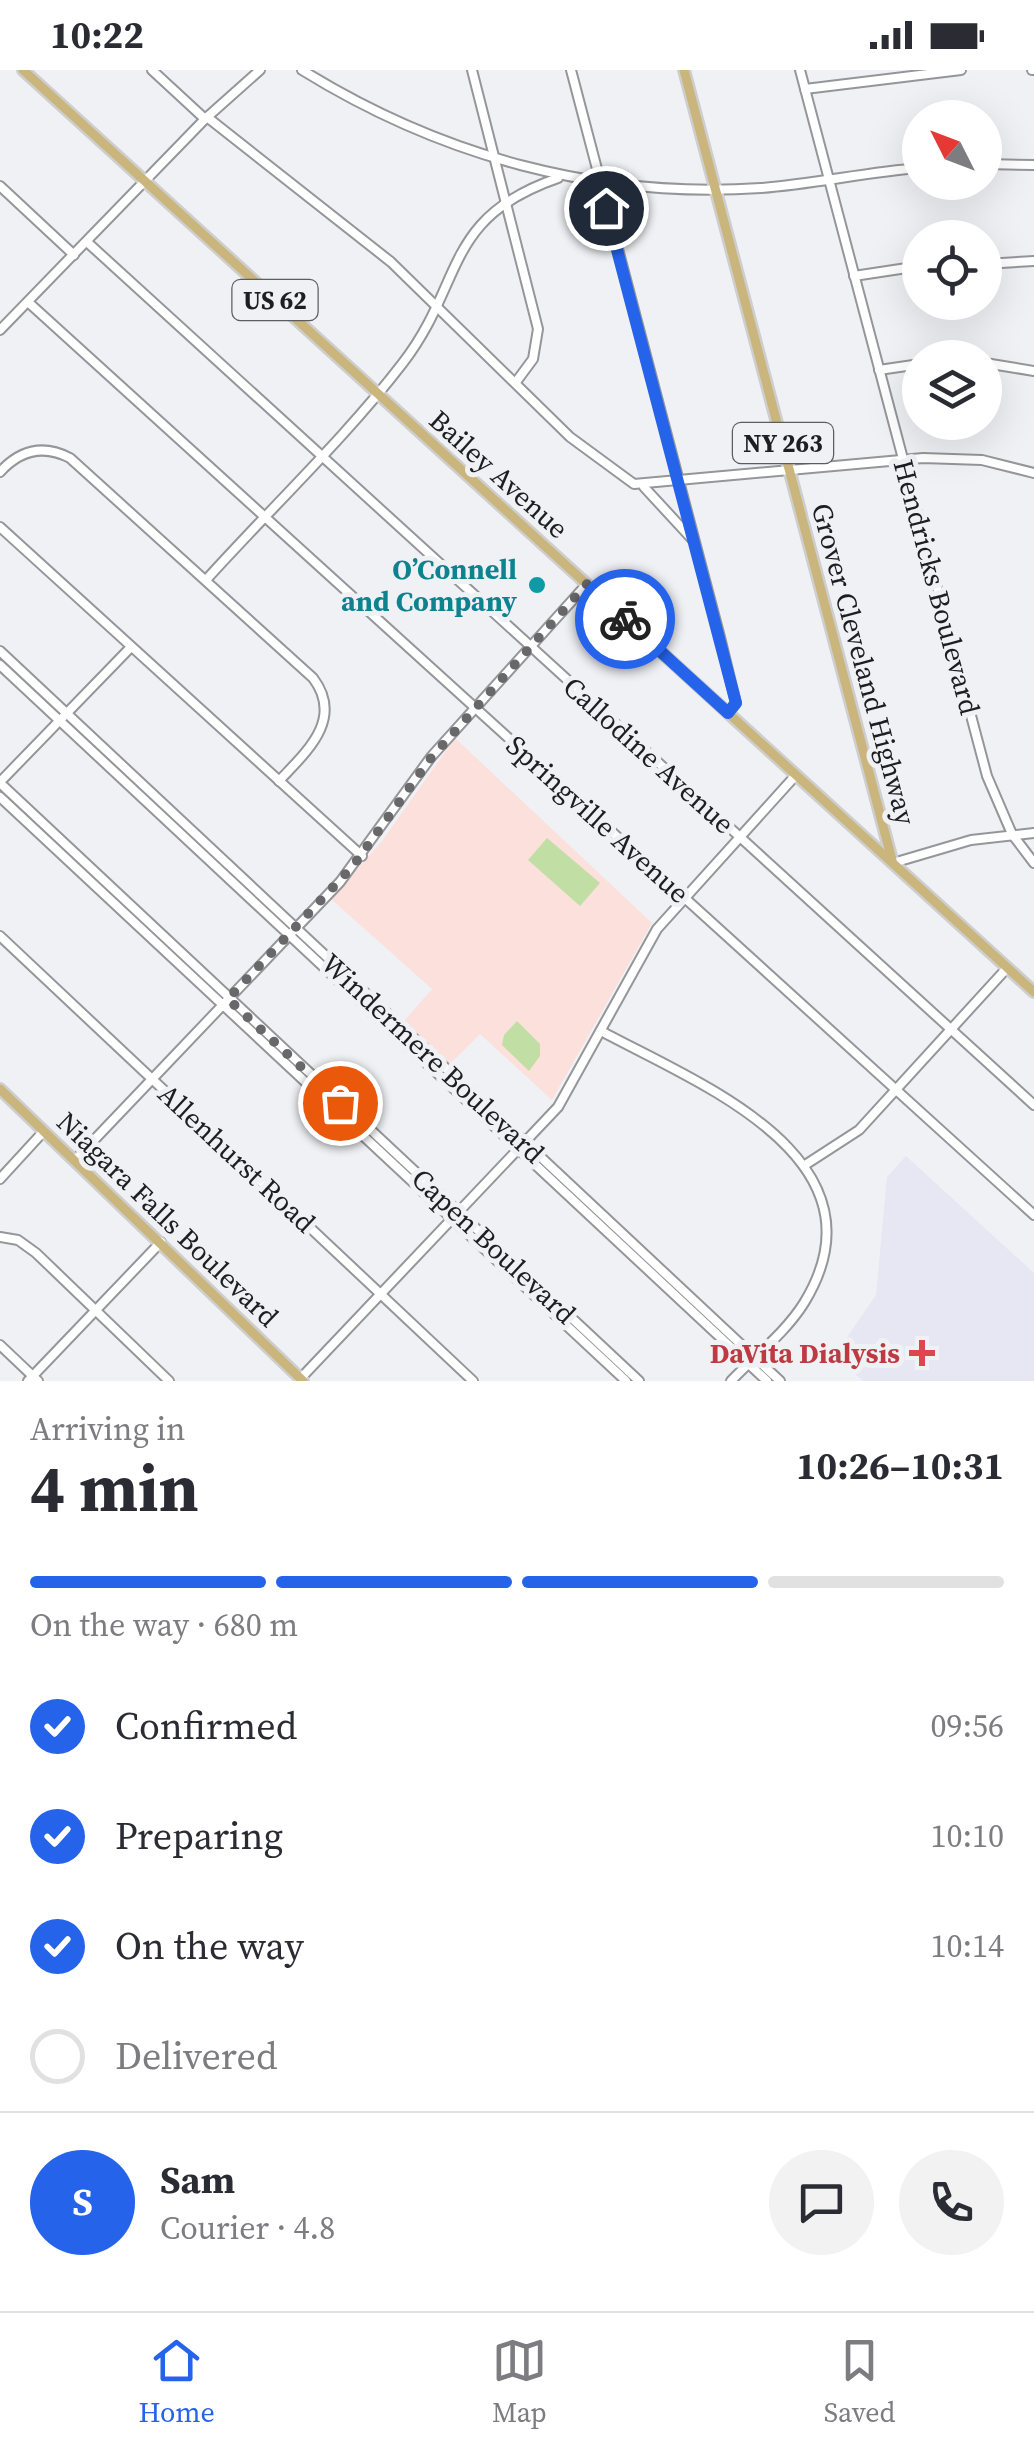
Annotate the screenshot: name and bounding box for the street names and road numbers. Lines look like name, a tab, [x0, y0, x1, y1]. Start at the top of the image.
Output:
road number: US 62	[232, 280, 318, 320]
street label: Bailey Avenue	[421, 401, 577, 547]
road number: NY 263	[733, 423, 833, 463]
street label: Hendricks Boulevard	[885, 455, 989, 719]
street label: Grover Cleveland Highway	[803, 499, 925, 830]
street label: Callodine Avenue	[555, 668, 743, 842]
street label: Springville Avenue	[498, 727, 698, 911]
street label: Windermere Boulevard	[313, 944, 553, 1172]
street label: Allenhurst Road	[150, 1075, 324, 1241]
street label: Niagara Falls Boulevard	[49, 1103, 287, 1335]
street label: Capen Boulevard	[403, 1160, 585, 1332]

